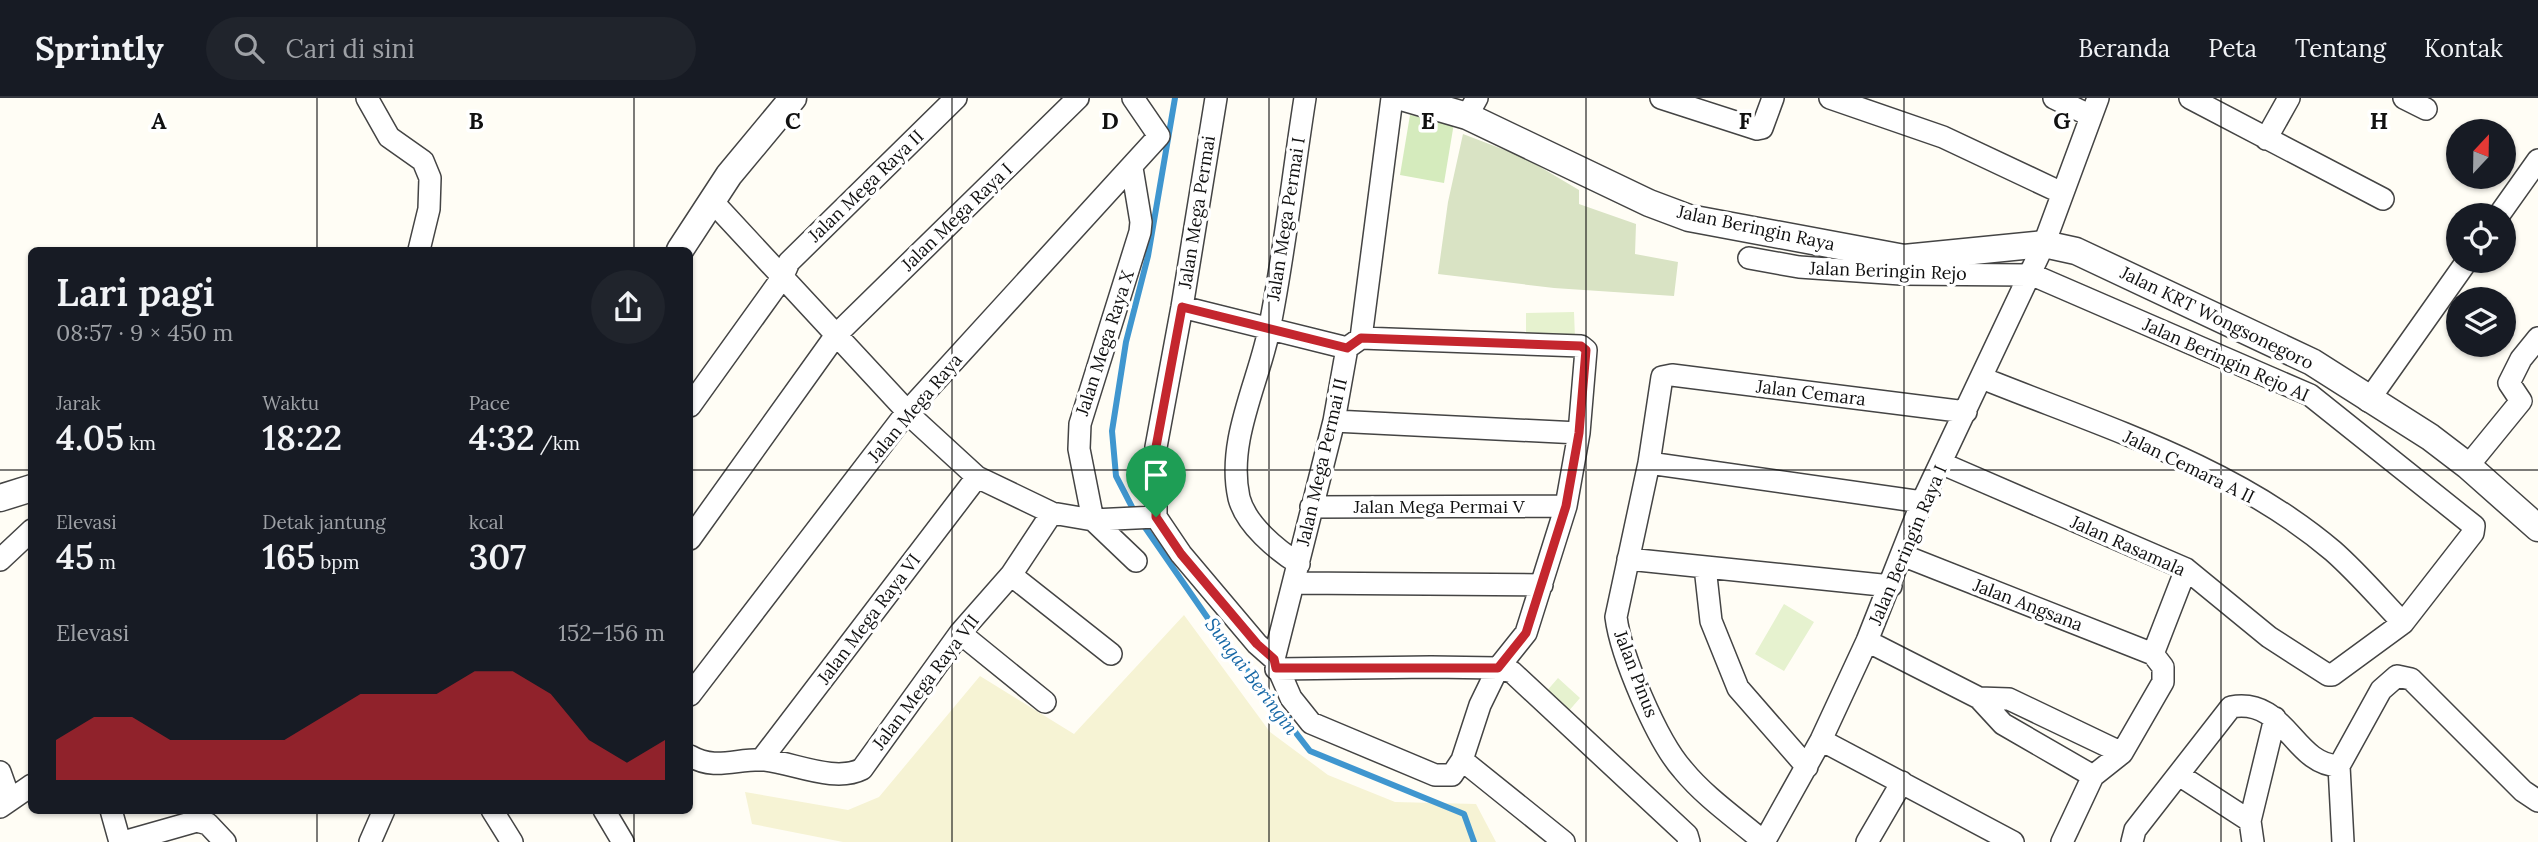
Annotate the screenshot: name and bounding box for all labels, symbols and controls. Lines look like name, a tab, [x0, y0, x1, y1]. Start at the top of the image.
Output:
search box	[206, 17, 696, 80]
text: Sprintly	[35, 27, 164, 69]
icon: search	[230, 29, 268, 67]
text: Cari di sini	[286, 32, 415, 65]
text: Beranda	[2078, 33, 2170, 64]
text: Peta	[2208, 33, 2257, 64]
text: Tentang	[2295, 33, 2386, 64]
text: Kontak	[2424, 33, 2503, 64]
text: A	[151, 106, 167, 135]
text: B	[468, 106, 484, 135]
text: C	[785, 106, 801, 135]
text: D	[1101, 106, 1119, 135]
text: E	[1421, 106, 1435, 135]
text: F	[1738, 106, 1752, 135]
text: G	[2053, 106, 2071, 135]
text: H	[2370, 106, 2388, 135]
north arrow	[2446, 119, 2516, 189]
map controls	[2446, 119, 2516, 357]
street label: Jalan Mega Raya II	[802, 125, 928, 247]
street label: Jalan Mega Permai	[1173, 134, 1220, 291]
street label: Jalan Mega Permai I	[1261, 136, 1310, 303]
street label: Jalan Mega Raya I	[896, 158, 1017, 276]
street label: Jalan Beringin Raya	[1674, 199, 1837, 255]
button: locate	[2446, 203, 2516, 273]
street label: Jalan Beringin Rejo	[1808, 256, 1967, 285]
street label: Jalan KRT Wongsonegoro	[2116, 260, 2318, 374]
street label: Jalan Mega Raya X	[1070, 267, 1139, 419]
text: Lari pagi	[56, 268, 215, 316]
button: share	[591, 270, 665, 344]
button: layers	[2446, 287, 2516, 357]
street label: Jalan Beringin Rejo AI	[2139, 312, 2313, 407]
text: 08:57 · 9 × 450 m	[56, 318, 233, 347]
street label: Jalan Mega Raya	[862, 349, 967, 468]
street label: Jalan Cemara	[1754, 374, 1867, 411]
street label: Jalan Mega Permai II	[1291, 376, 1352, 549]
text: Jarak	[56, 391, 101, 415]
text: Waktu	[262, 391, 319, 415]
text: Pace	[469, 391, 510, 415]
text: 4.05	[56, 415, 124, 460]
text: 18:22	[262, 415, 342, 460]
text: 4:32	[469, 415, 535, 460]
street label: Jalan Cemara A II	[2119, 424, 2259, 508]
text: km	[124, 431, 156, 455]
text: /km	[535, 431, 580, 455]
pin	[1126, 445, 1186, 517]
icon: arrive	[1137, 456, 1175, 494]
street label: Jalan Beringin Raya I	[1863, 461, 1952, 629]
street label: Jalan Mega Permai V	[1353, 495, 1526, 518]
text: Elevasi	[56, 510, 117, 534]
text: Detak jantung	[262, 510, 386, 534]
text: kcal	[469, 510, 504, 534]
street label: Jalan Rasamala	[2066, 510, 2189, 581]
text: 45	[56, 534, 94, 579]
text: 165	[262, 534, 315, 579]
text: 307	[469, 534, 526, 579]
street label: Jalan Mega Raya VI	[811, 549, 925, 689]
text: m	[94, 550, 116, 574]
text: bpm	[315, 550, 360, 574]
street label: Jalan Angsana	[1969, 573, 2086, 636]
street label: Jalan Mega Raya VII	[867, 610, 984, 755]
water label: Sungai Beringin	[1200, 613, 1304, 739]
text: Elevasi	[56, 618, 129, 647]
text: 152–156 m	[558, 618, 665, 647]
street label: Jalan Pinus	[1609, 626, 1664, 721]

